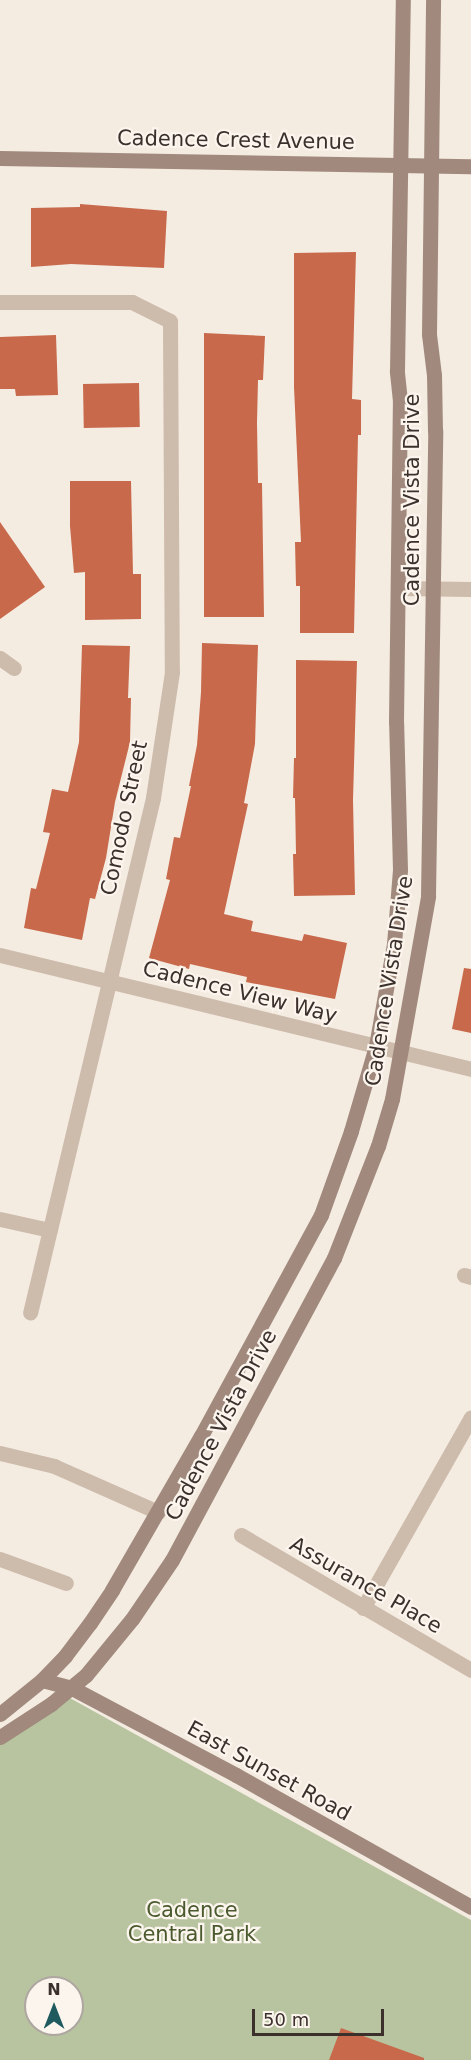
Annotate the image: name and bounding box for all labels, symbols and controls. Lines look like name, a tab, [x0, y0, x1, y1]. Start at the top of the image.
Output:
street label: Cadence Crest Avenue	[117, 125, 355, 155]
street label: Cadence Vista Drive	[399, 394, 425, 606]
street label: Comodo Street	[95, 738, 153, 898]
street label: Cadence Vista Drive	[360, 874, 418, 1088]
street label: Cadence View Way	[140, 956, 340, 1028]
street label: Cadence Vista Drive	[160, 1325, 282, 1525]
street label: Assurance Place	[286, 1531, 446, 1639]
street label: East Sunset Road	[183, 1716, 355, 1826]
park label: Cadence Central Park	[128, 1897, 256, 1947]
north arrow	[24, 1976, 84, 2036]
text: N	[47, 1980, 61, 1999]
scale bar	[255, 1997, 387, 2035]
text: 50 m	[263, 2009, 309, 2030]

